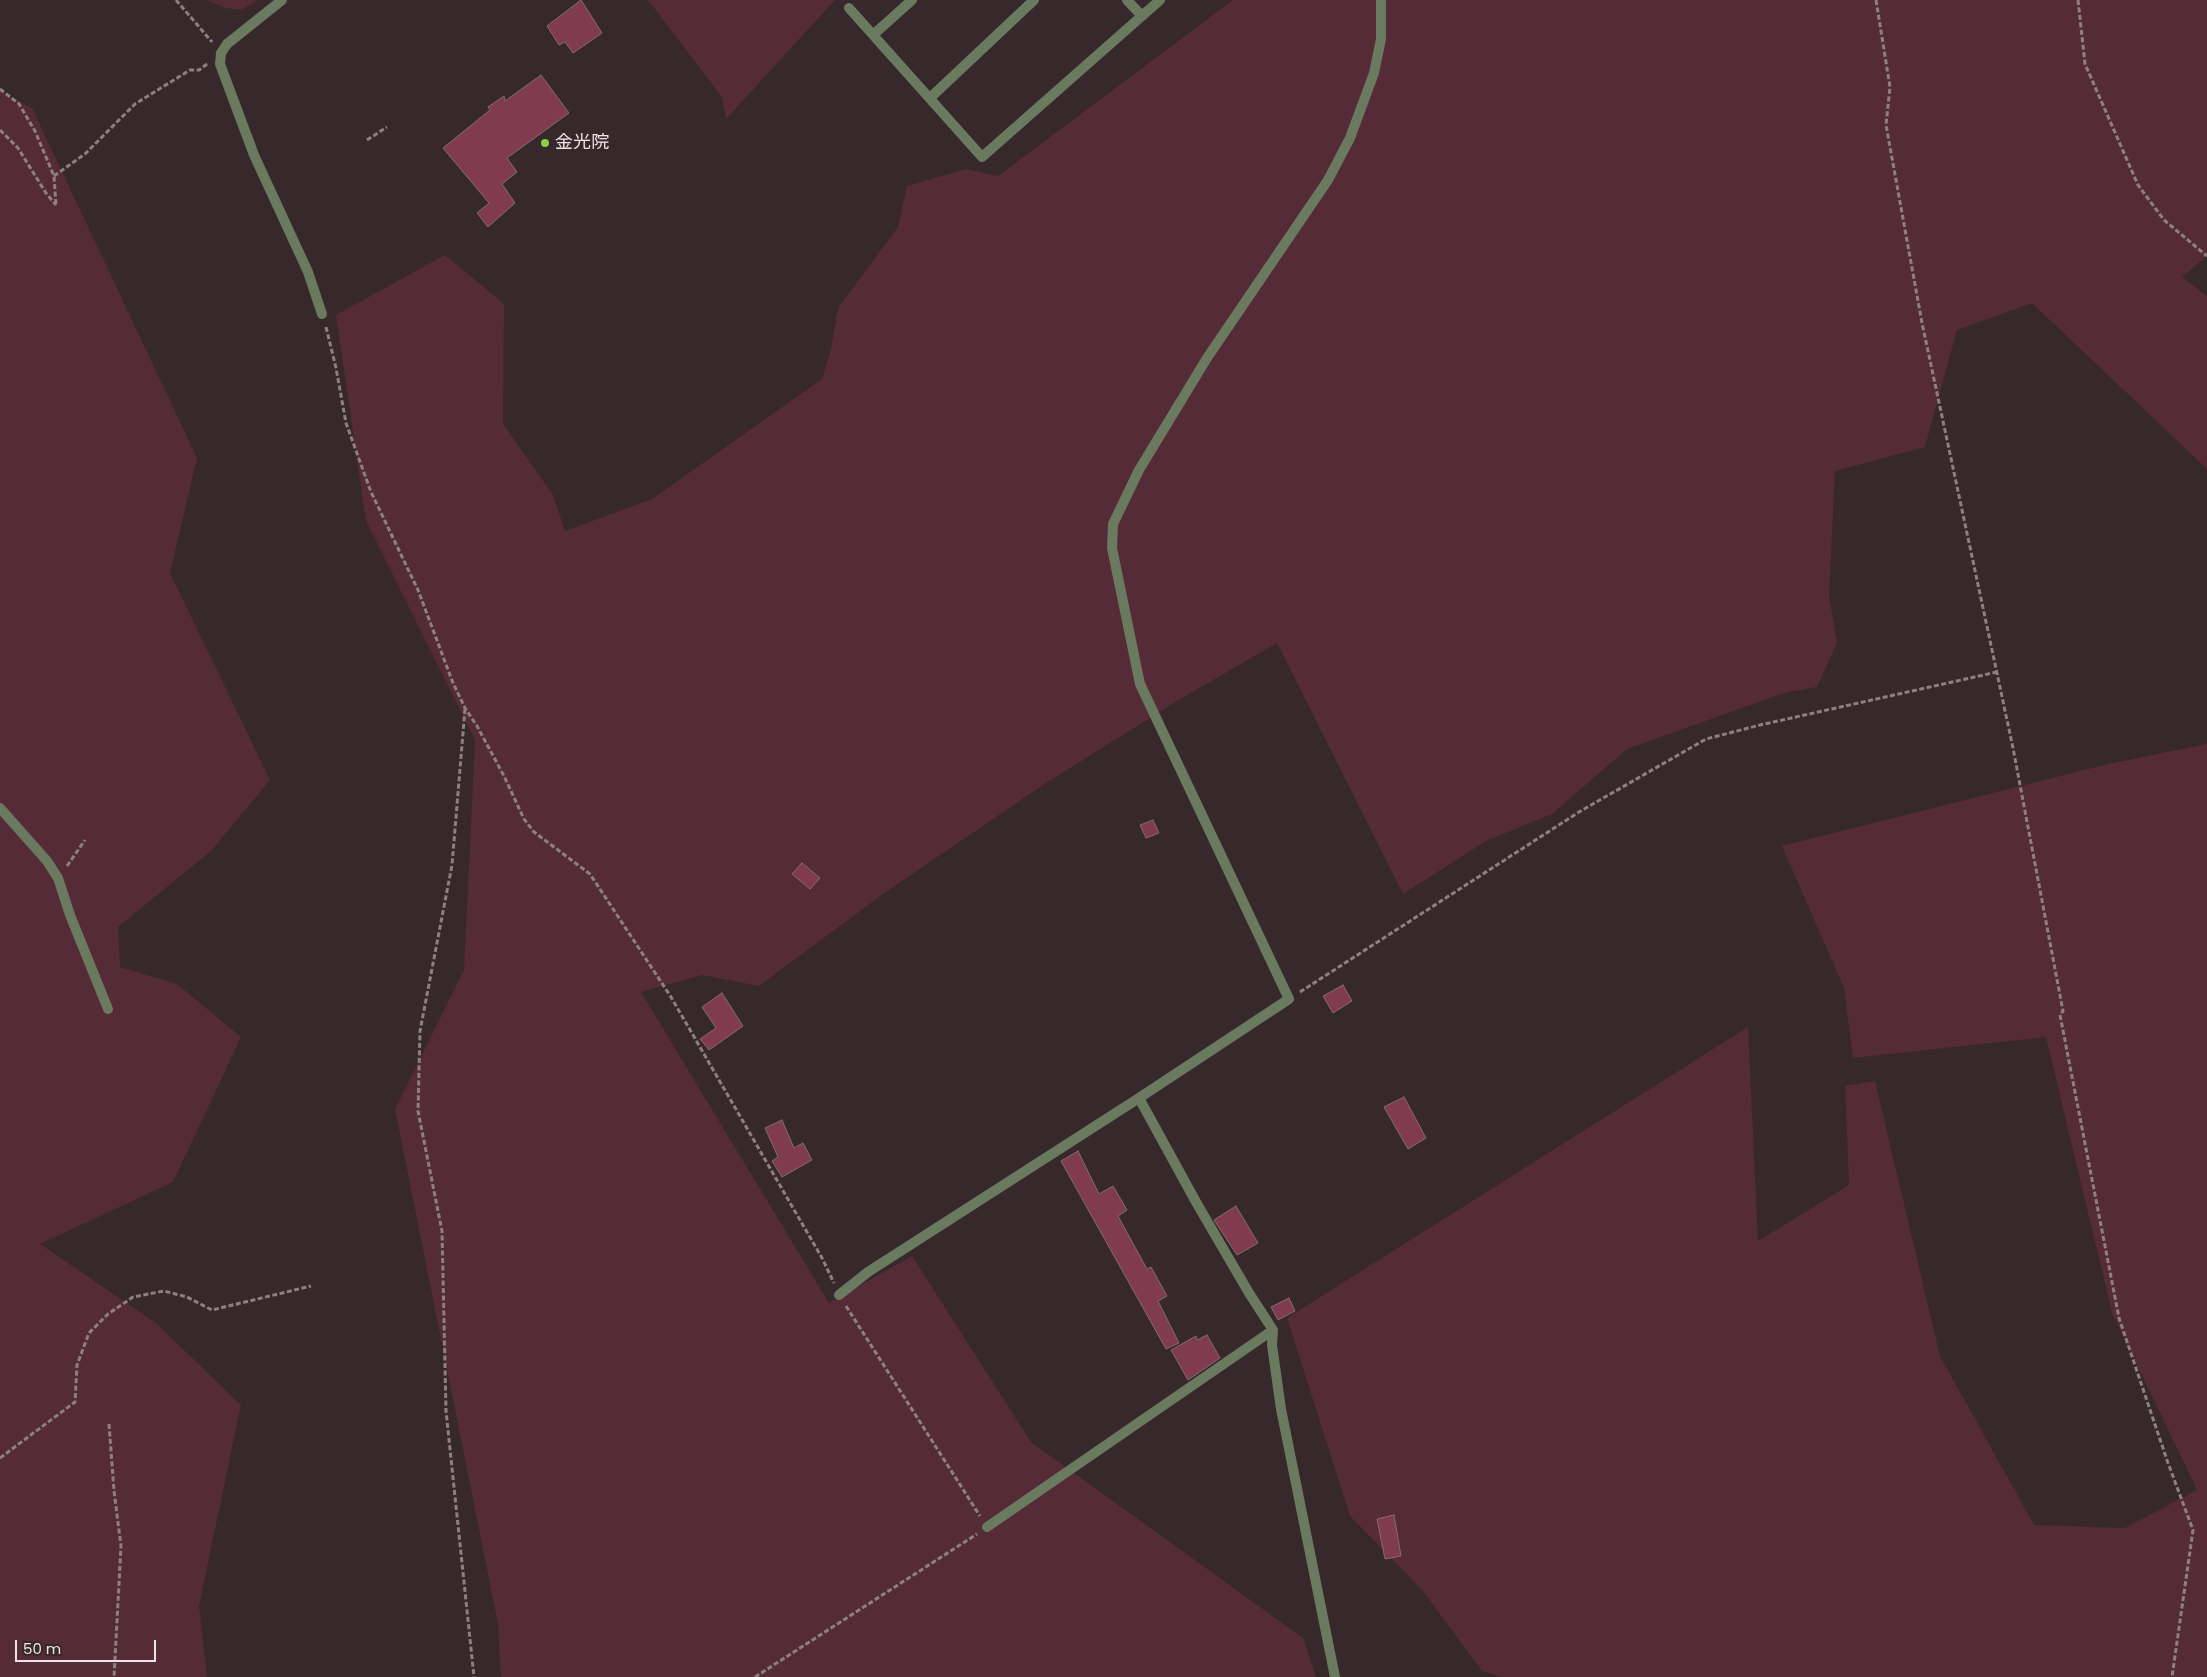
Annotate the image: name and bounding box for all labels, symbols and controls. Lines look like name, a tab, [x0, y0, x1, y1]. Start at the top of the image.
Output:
place label: 金光院	[555, 132, 609, 154]
marker: 金光院	[539, 137, 551, 149]
scale bar	[18, 1630, 159, 1662]
text: 50 m	[23, 1638, 61, 1659]

